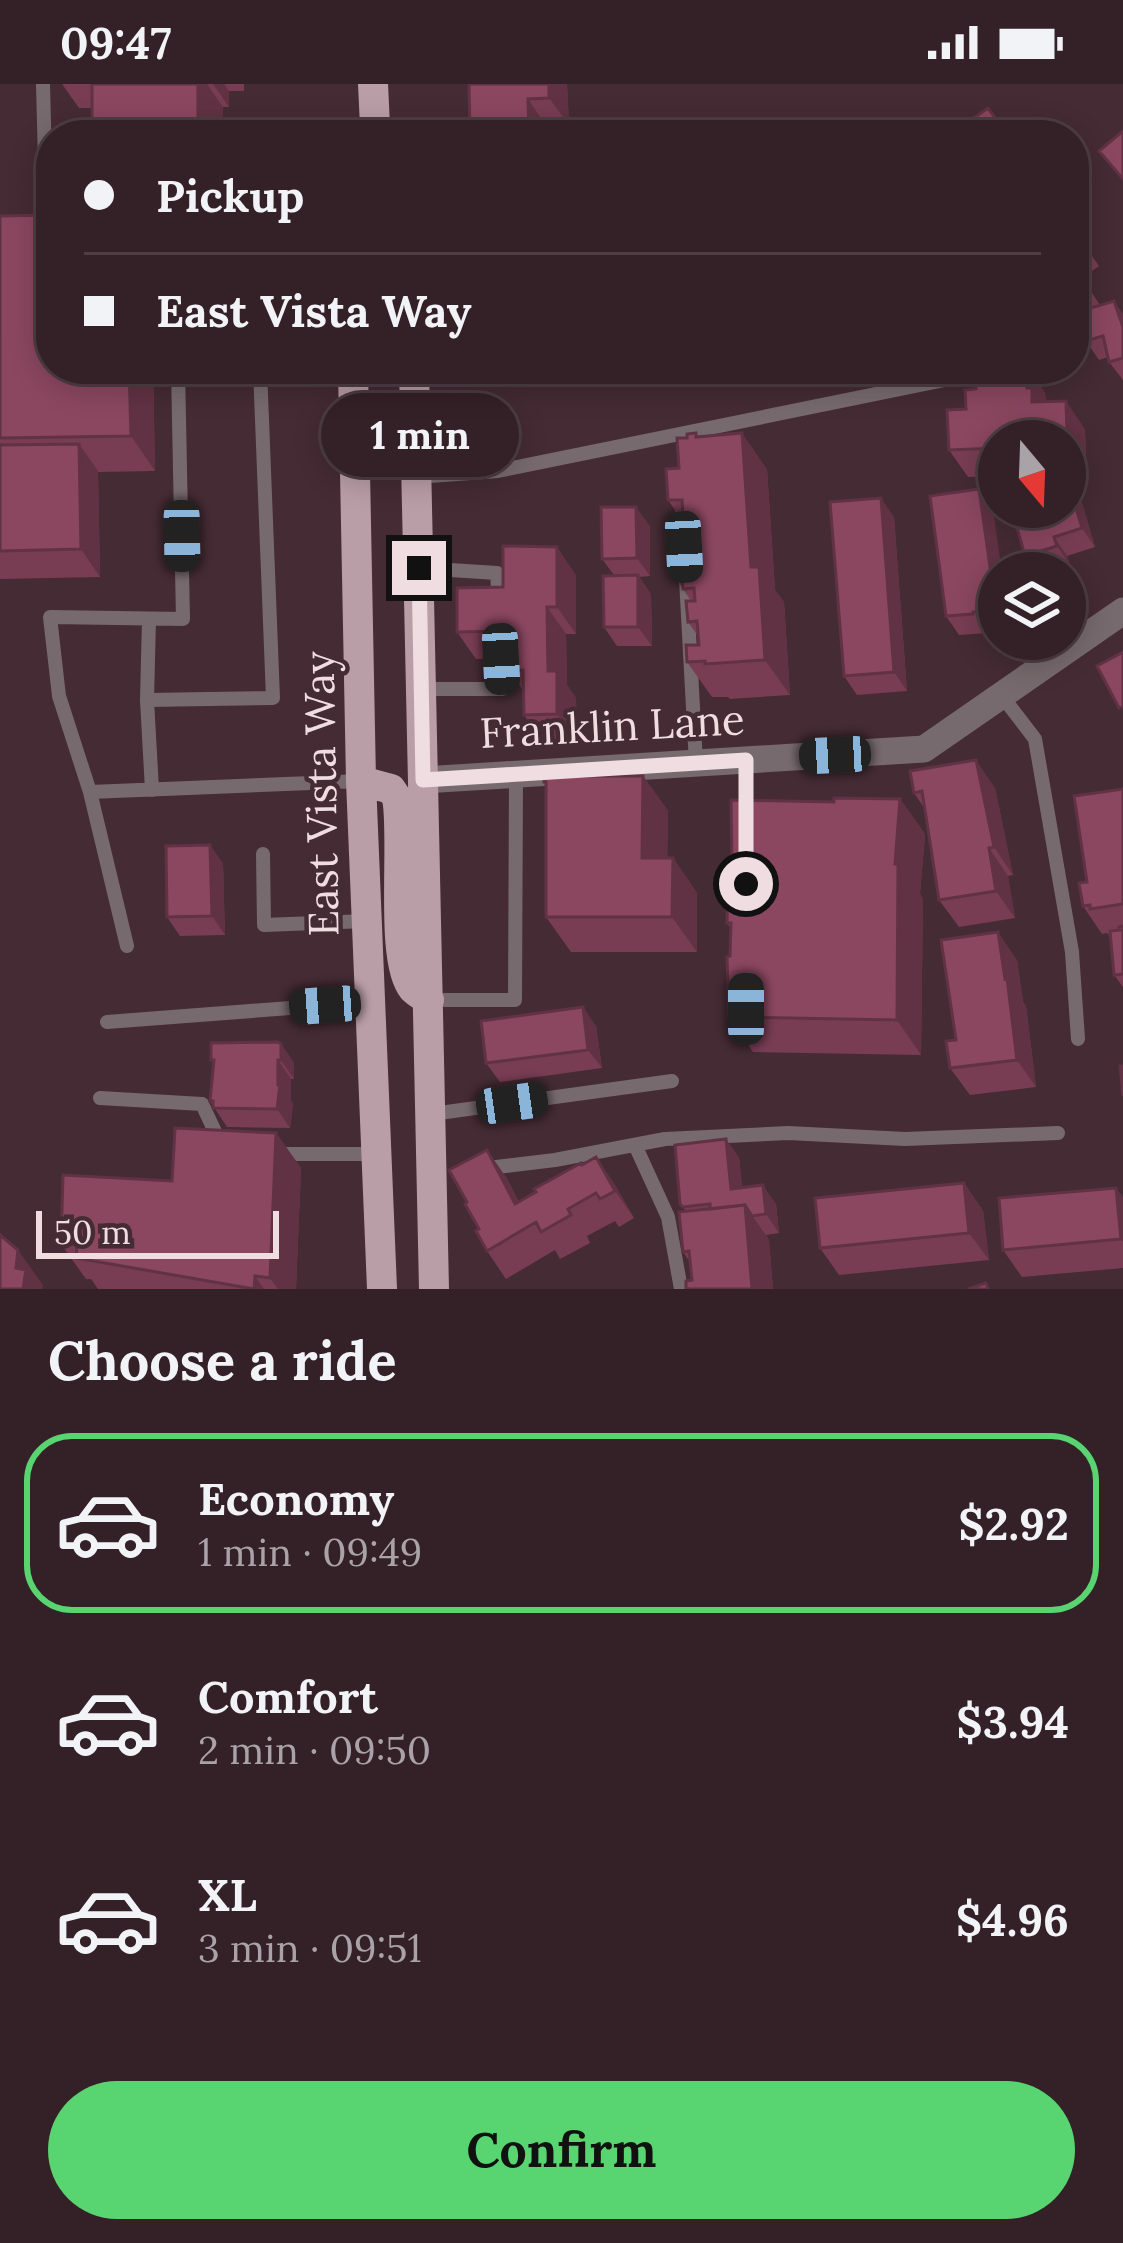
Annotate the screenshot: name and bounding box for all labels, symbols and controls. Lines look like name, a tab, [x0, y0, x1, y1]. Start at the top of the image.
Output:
text: 09:47	[60, 14, 172, 71]
text: Pickup	[156, 167, 304, 224]
text: East Vista Way	[156, 282, 472, 339]
callout: 1 min	[320, 394, 518, 478]
text: 1 min	[370, 410, 470, 460]
north arrow	[978, 420, 1086, 528]
map controls	[978, 420, 1086, 660]
car	[163, 500, 201, 572]
car	[664, 510, 704, 584]
route end	[392, 541, 446, 595]
button: layers	[978, 552, 1086, 660]
car	[481, 622, 521, 696]
street label: East Vista Way	[292, 650, 350, 937]
street label: Franklin Lane	[478, 692, 746, 760]
car	[798, 735, 872, 775]
route start	[719, 857, 773, 911]
car	[728, 973, 764, 1045]
car	[288, 985, 362, 1025]
car	[474, 1080, 550, 1126]
scale bar	[36, 1205, 279, 1258]
text: 50 m	[54, 1211, 131, 1253]
text: Choose a ride	[48, 1326, 397, 1395]
icon: car	[54, 1469, 162, 1577]
text: Economy	[198, 1470, 394, 1527]
text: $2.92	[958, 1495, 1069, 1552]
text: 1 min · 09:49	[198, 1527, 422, 1577]
icon: car	[54, 1667, 162, 1775]
text: Comfort	[198, 1668, 378, 1725]
text: $3.94	[956, 1693, 1069, 1750]
text: 2 min · 09:50	[198, 1725, 431, 1775]
icon: car	[54, 1865, 162, 1973]
text: XL	[198, 1866, 257, 1923]
text: $4.96	[956, 1891, 1069, 1948]
text: 3 min · 09:51	[198, 1923, 422, 1973]
button: Confirm	[48, 2081, 1075, 2219]

